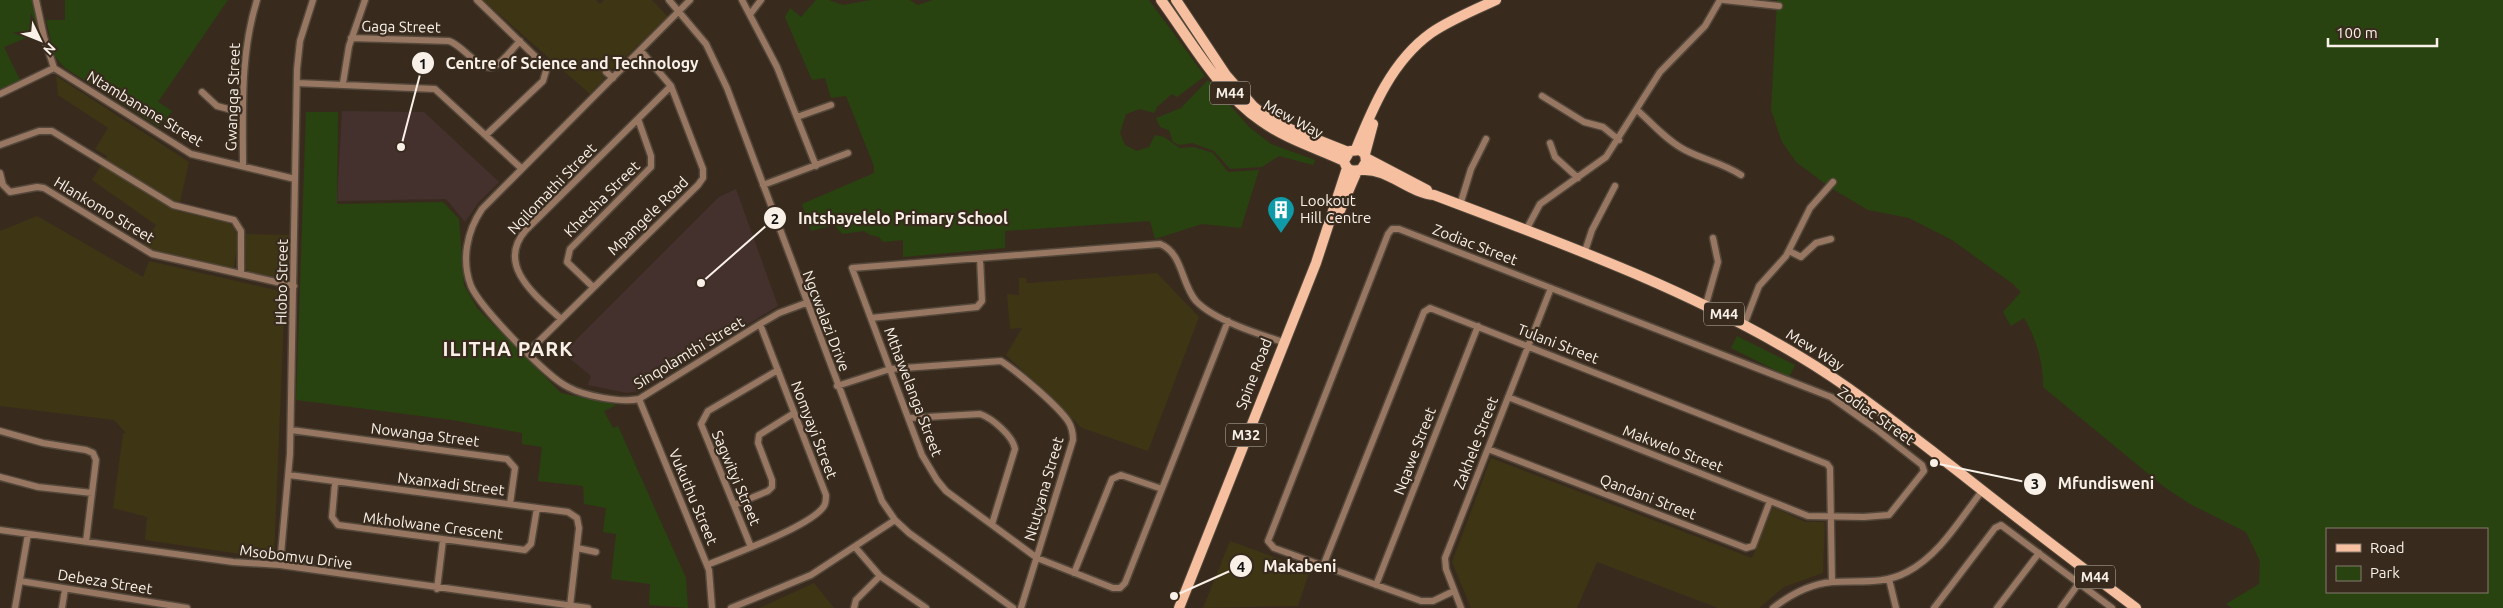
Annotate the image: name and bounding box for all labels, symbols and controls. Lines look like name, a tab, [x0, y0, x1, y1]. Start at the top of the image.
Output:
north arrow	[15, 15, 65, 65]
scale bar	[2328, 15, 2437, 47]
street label: Gaga Street	[361, 17, 441, 36]
text: 100 m	[2336, 24, 2378, 41]
text: N	[40, 40, 59, 58]
street label: Gwangqa Street	[222, 42, 243, 151]
callout: Centre of Science and Technology	[410, 48, 708, 79]
text: Centre of Science and Technology	[445, 54, 699, 72]
text: 1	[419, 55, 427, 72]
street label: Ntambanane Street	[84, 67, 206, 150]
road number: M44	[1210, 82, 1250, 105]
street label: Mew Way	[1261, 96, 1326, 141]
street label: Nqilomathi Street	[504, 140, 599, 238]
street label: Khetsha Street	[560, 157, 643, 240]
street label: Hlankomo Street	[51, 173, 157, 246]
street label: Mpangele Road	[604, 173, 691, 258]
place label: Lookout Hill Centre	[1300, 192, 1371, 226]
building icon: Lookout Hill Centre	[1266, 195, 1296, 234]
callout: Intshayelelo Primary School	[763, 203, 1018, 234]
text: Intshayelelo Primary School	[798, 209, 1008, 227]
text: 2	[771, 210, 779, 227]
street label: Zodiac Street	[1430, 221, 1520, 269]
street label: Hlobo Street	[272, 239, 291, 325]
street label: Ngcwalazi Drive	[799, 268, 854, 374]
road number: M44	[1704, 302, 1744, 326]
street label: Sinqolamthi Street	[631, 313, 747, 392]
street label: Tulani Street	[1515, 320, 1601, 367]
street label: Mthawelanga Street	[881, 325, 946, 459]
street label: Mew Way	[1783, 325, 1847, 374]
street label: Spine Road	[1232, 336, 1275, 412]
district label: ILITHA PARK	[442, 337, 574, 360]
street label: Nomyayi Street	[788, 378, 841, 481]
street label: Zodiac Street	[1835, 383, 1918, 448]
street label: Zakhele Street	[1450, 394, 1501, 492]
street label: Nqawe Street	[1390, 405, 1439, 497]
street label: Nowanga Street	[370, 419, 480, 450]
street label: Makwelo Street	[1621, 422, 1726, 476]
road number: M32	[1226, 424, 1266, 446]
street label: Sagwityi Street	[709, 428, 764, 528]
street label: Ntutyana Street	[1021, 435, 1067, 543]
street label: Vukuthu Street	[666, 446, 721, 547]
callout: Mfundisweni	[2023, 468, 2164, 499]
street label: Nxanxadi Street	[397, 469, 506, 499]
street label: Qandani Street	[1598, 470, 1699, 523]
text: Mfundisweni	[2058, 474, 2154, 492]
text: 3	[2031, 475, 2039, 492]
street label: Mkholwane Crescent	[362, 508, 504, 543]
legend	[2326, 528, 2488, 593]
text: Road	[2370, 539, 2405, 556]
street label: Msobomvu Drive	[239, 541, 353, 572]
callout: Makabeni	[1229, 551, 1347, 582]
text: Makabeni	[1263, 557, 1337, 575]
text: 4	[1237, 558, 1245, 575]
text: Park	[2370, 564, 2400, 581]
street label: Debeza Street	[56, 566, 154, 597]
road number: M44	[2075, 566, 2115, 588]

